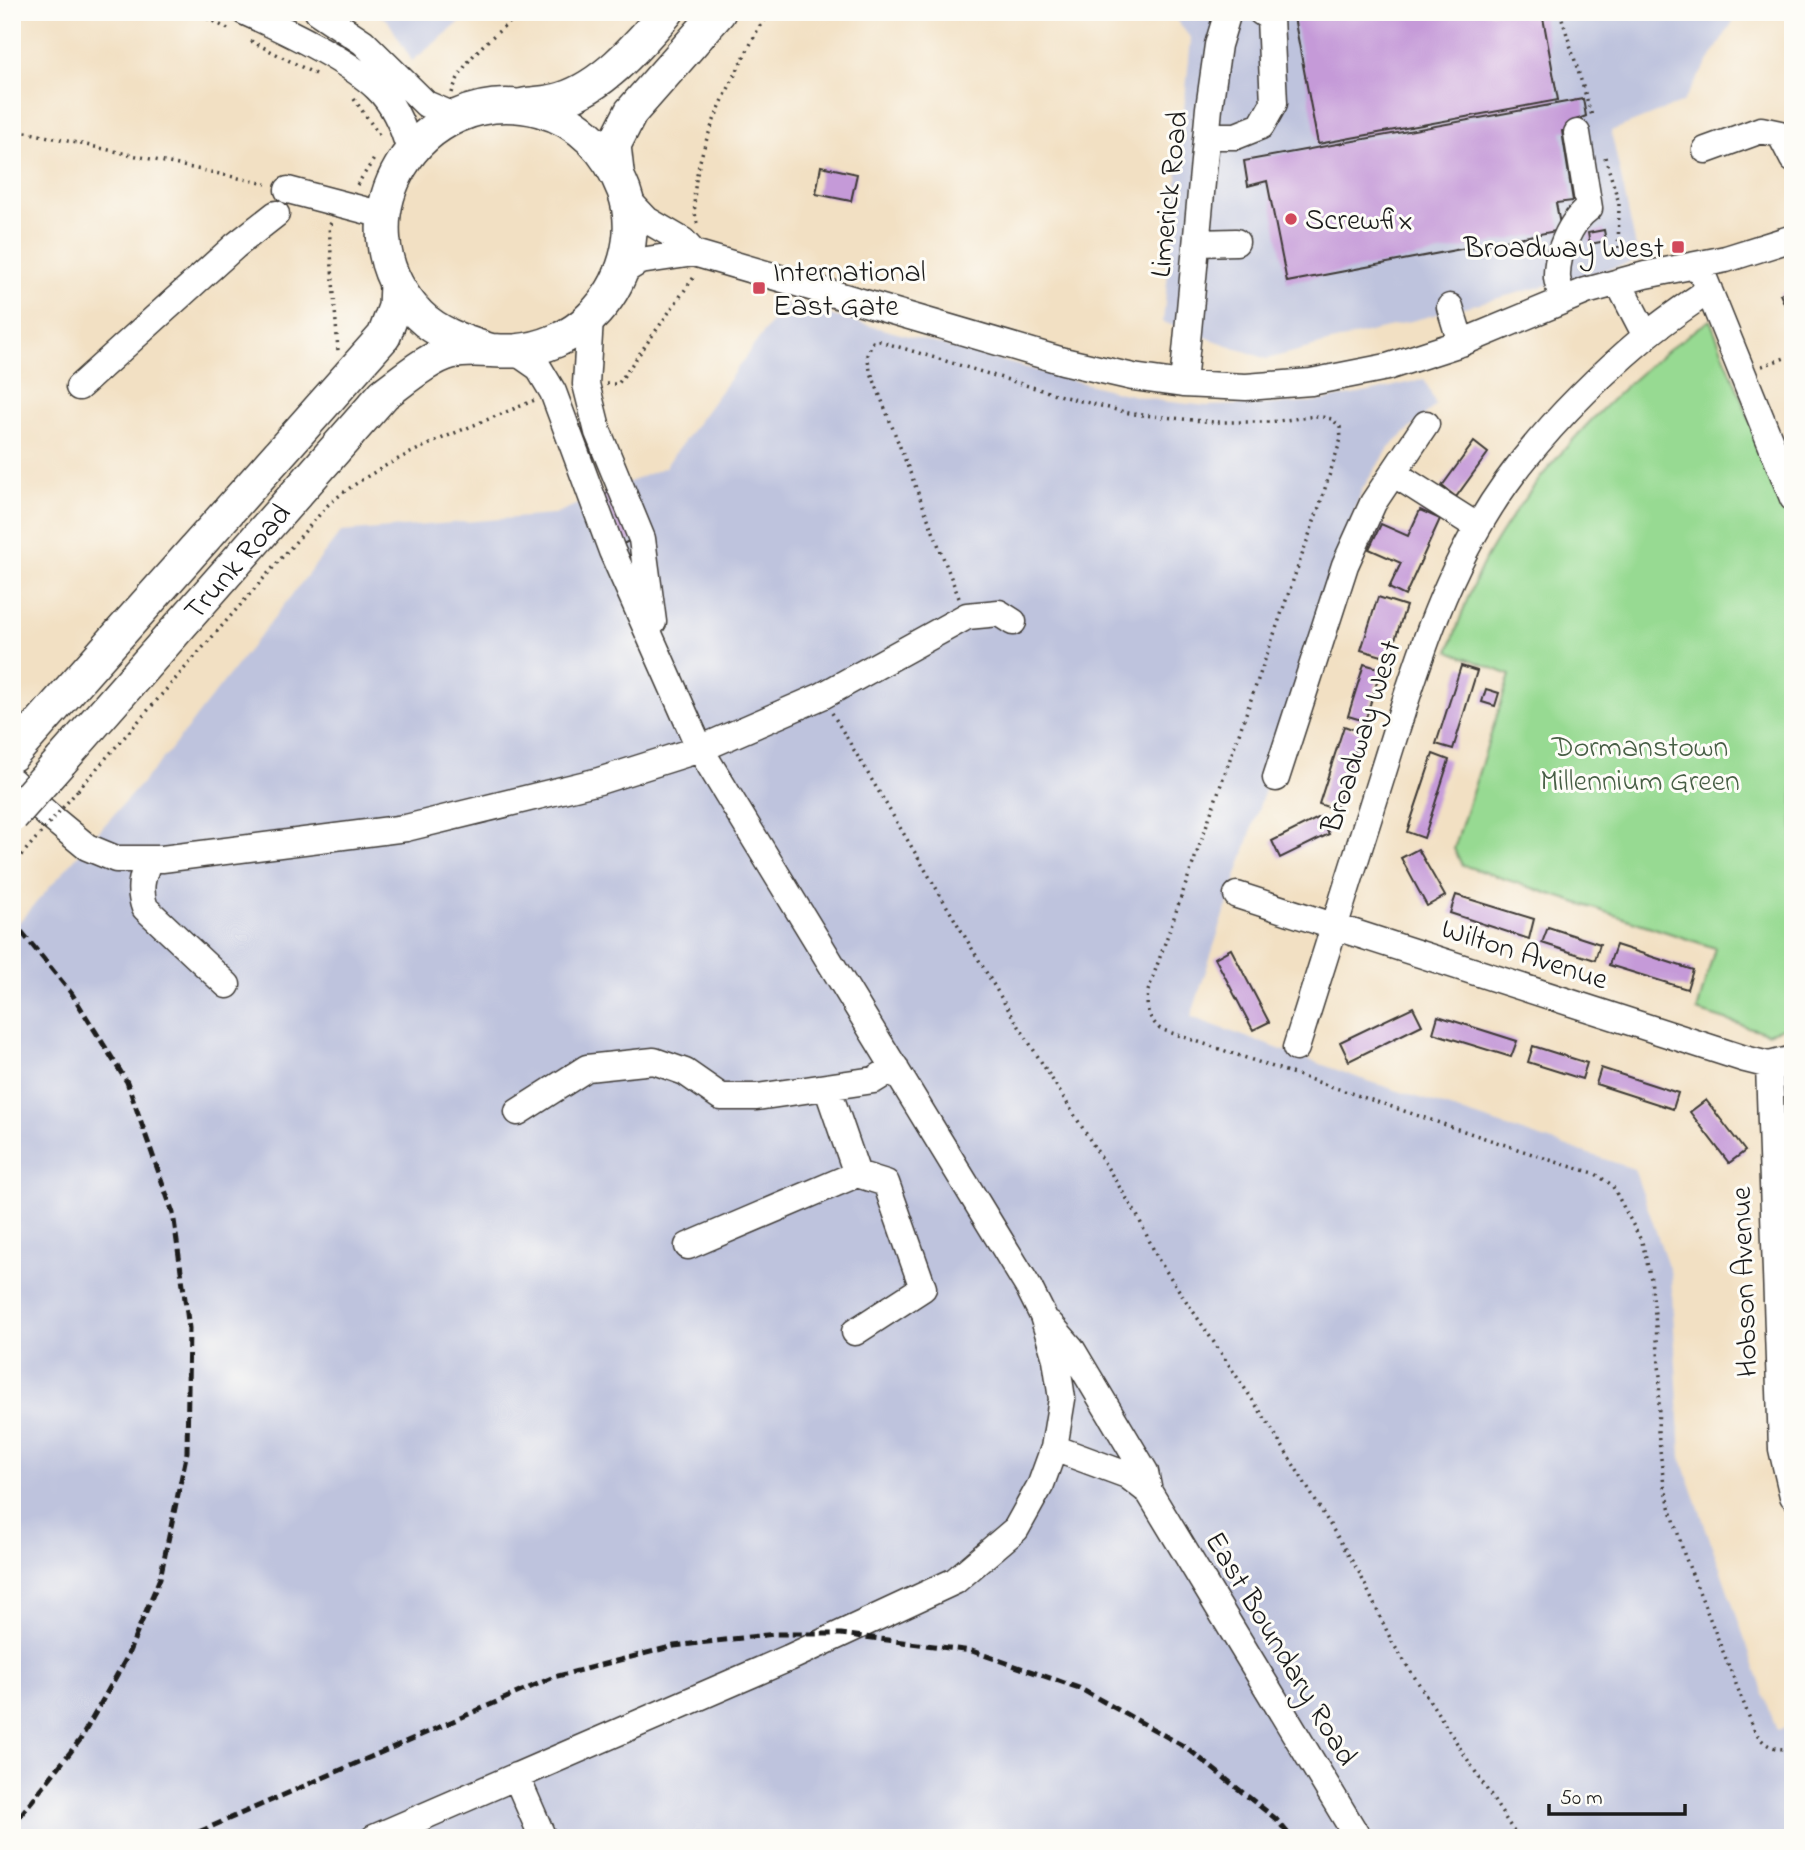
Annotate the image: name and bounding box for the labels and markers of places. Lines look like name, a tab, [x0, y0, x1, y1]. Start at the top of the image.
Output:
place label: Screwfix	[1305, 200, 1413, 244]
marker: Screwfix	[1283, 211, 1299, 227]
place label: Broadway West	[1463, 228, 1664, 272]
marker: Broadway West	[1670, 239, 1686, 255]
place label: International East Gate	[773, 252, 926, 330]
marker: International East Gate	[751, 280, 767, 296]

